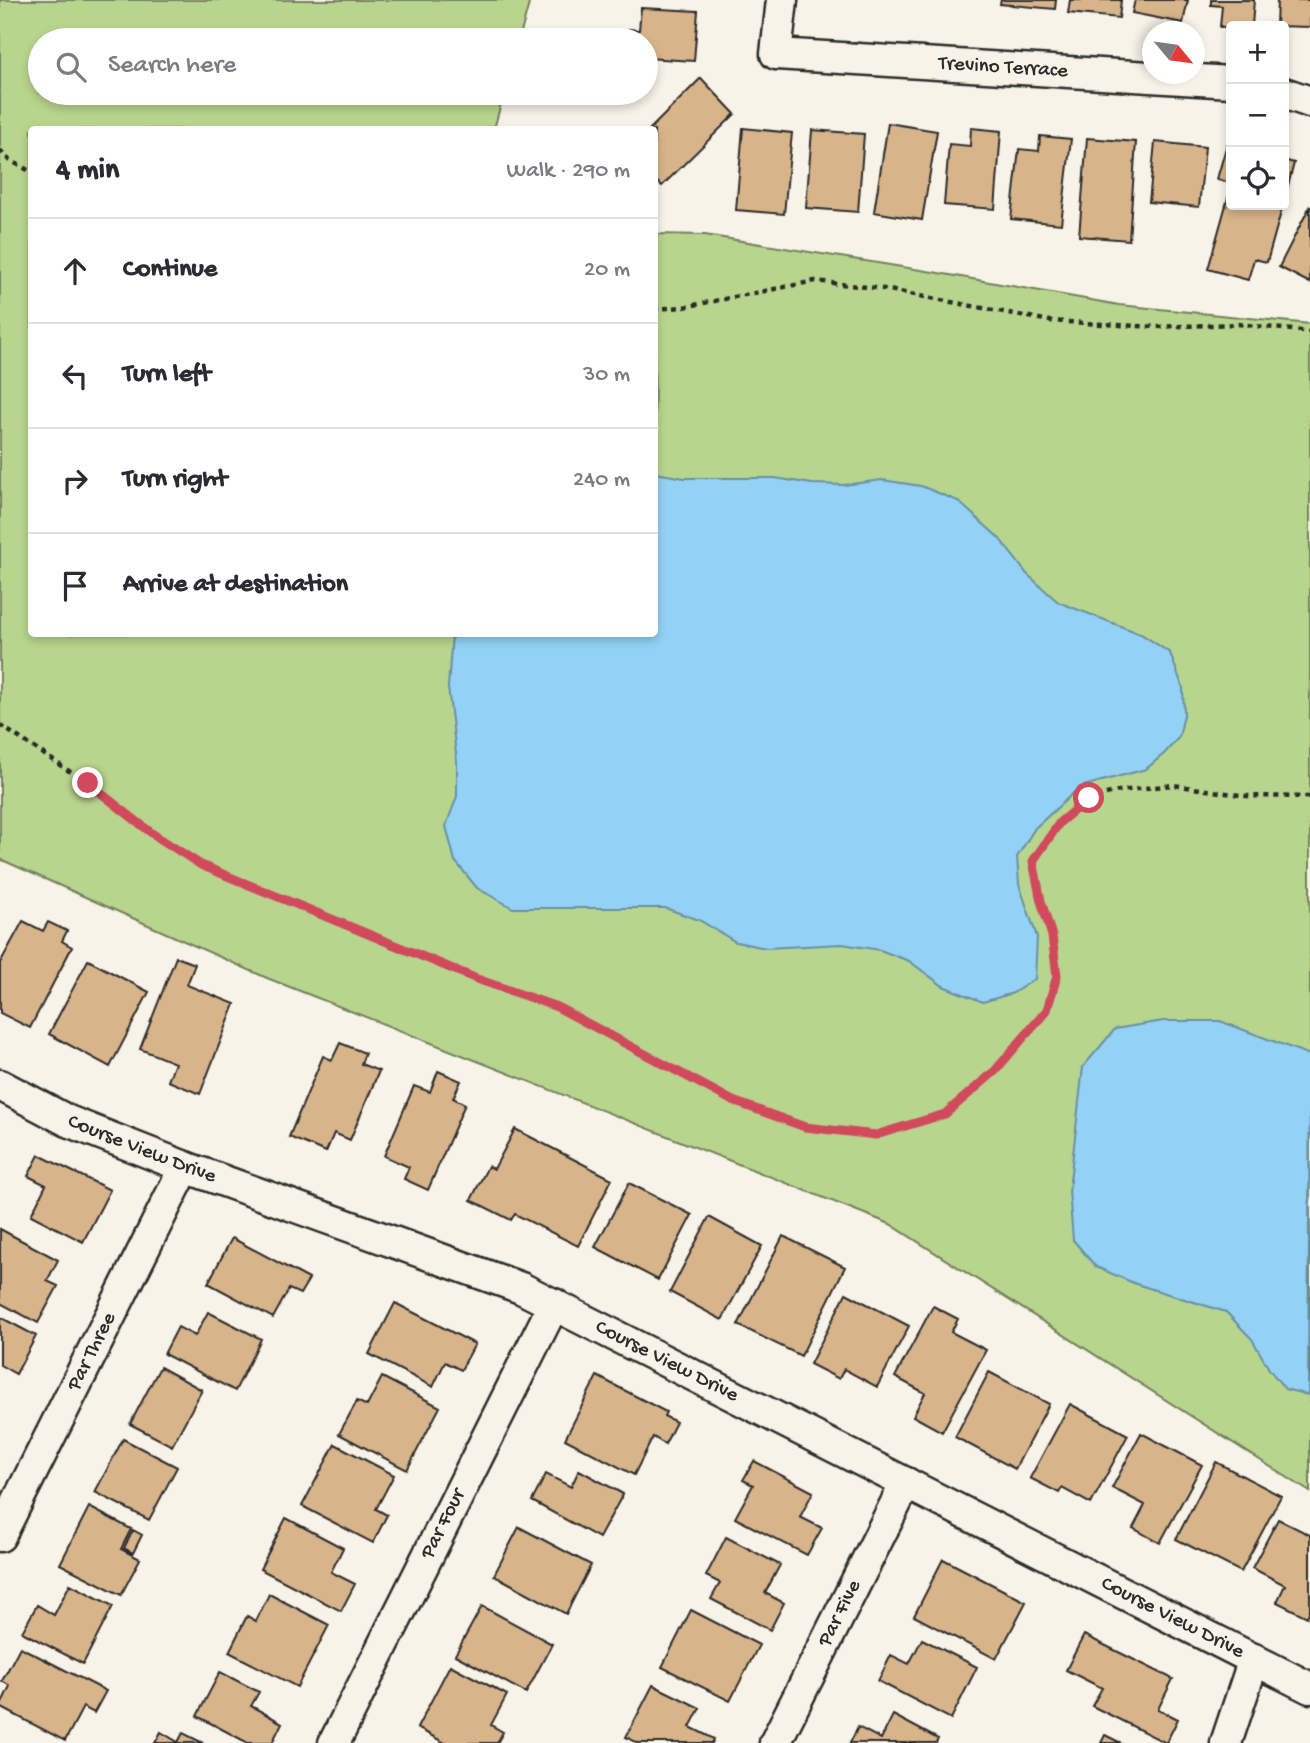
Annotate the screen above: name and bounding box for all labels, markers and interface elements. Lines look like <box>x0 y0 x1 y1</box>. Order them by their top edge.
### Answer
north arrow <box>1142 21 1205 84</box>
map controls <box>1226 21 1289 210</box>
button: + <box>1226 21 1289 84</box>
search box <box>28 28 658 105</box>
icon: search <box>52 48 90 86</box>
text: Search here <box>108 51 236 82</box>
street label: Trevino Terrace <box>937 51 1070 85</box>
button: − <box>1226 84 1289 147</box>
button: locate <box>1226 147 1289 210</box>
text: 4 min <box>56 154 119 189</box>
text: Walk · 290 m <box>507 158 630 185</box>
icon: ahead <box>56 252 94 290</box>
text: Continue <box>123 255 217 286</box>
text: 20 m <box>584 257 630 284</box>
icon: left <box>56 357 94 395</box>
text: Turn left <box>123 360 211 391</box>
text: 30 m <box>583 362 630 389</box>
icon: right <box>56 462 94 500</box>
text: Turn right <box>123 465 227 496</box>
text: 240 m <box>573 467 630 494</box>
icon: arrive <box>56 567 94 605</box>
text: Arrive at destination <box>123 570 348 601</box>
route end <box>72 767 103 798</box>
route start <box>1073 782 1104 813</box>
street label: Course View Drive <box>64 1110 220 1190</box>
street label: Par Three <box>62 1308 123 1396</box>
street label: Course View Drive <box>591 1315 743 1409</box>
street label: Par Four <box>415 1484 472 1564</box>
street label: Course View Drive <box>1096 1571 1249 1665</box>
street label: Par Five <box>813 1575 868 1652</box>

